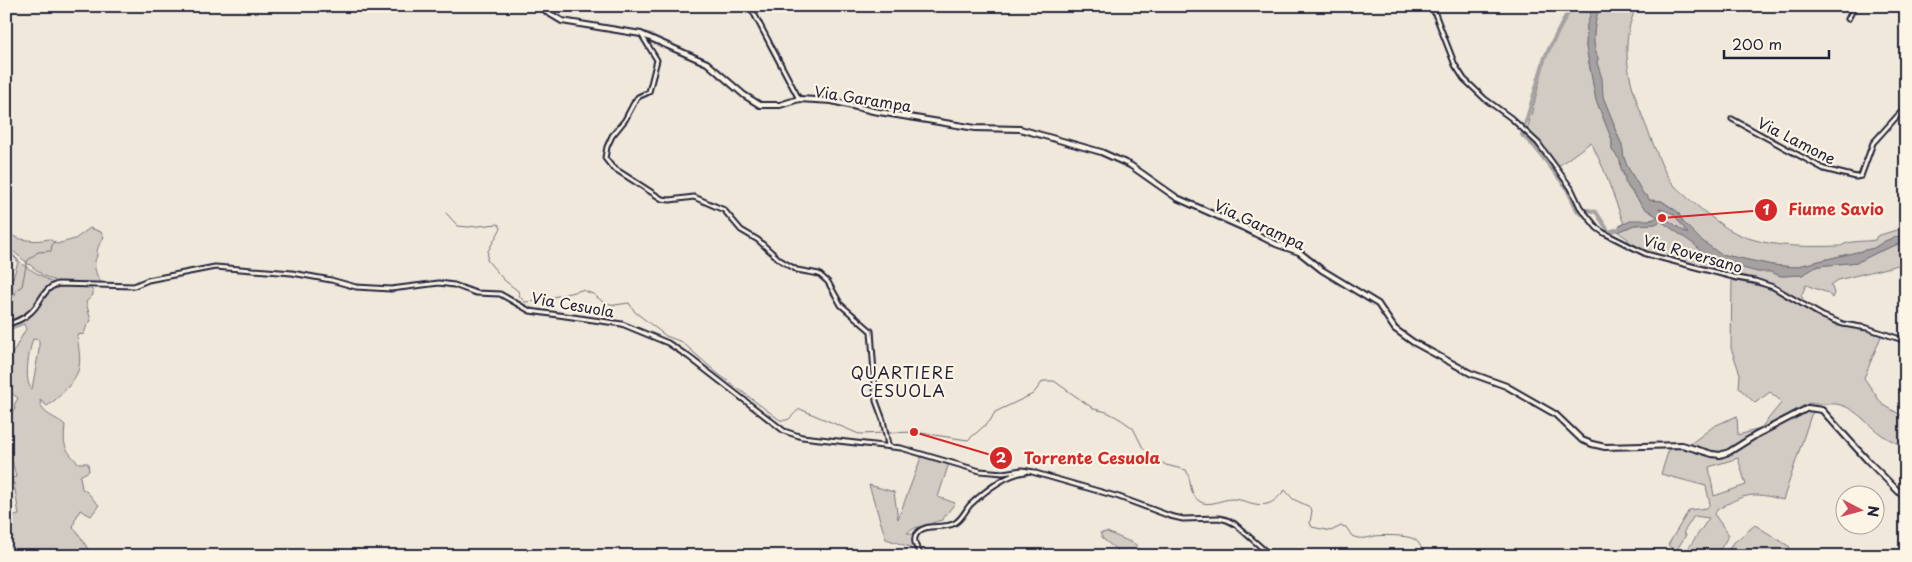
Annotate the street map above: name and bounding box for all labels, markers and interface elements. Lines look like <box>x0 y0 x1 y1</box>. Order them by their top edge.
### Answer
scale bar <box>1724 28 1830 60</box>
text: 200 m <box>1732 32 1782 55</box>
street label: Via Garampa <box>813 79 914 117</box>
street label: Via Lamone <box>1754 110 1840 170</box>
street label: Via Garampa <box>1211 193 1310 255</box>
callout: Fiume Savio <box>1754 194 1894 225</box>
text: Fiume Savio <box>1788 196 1884 220</box>
text: 1 <box>1762 197 1770 220</box>
street label: Via Roversano <box>1641 228 1745 278</box>
street label: Via Cesuola <box>530 285 617 323</box>
district label: QUARTIERE CESUOLA <box>851 360 955 402</box>
callout: Torrente Cesuola <box>988 443 1170 474</box>
text: 2 <box>996 445 1007 468</box>
text: Torrente Cesuola <box>1024 445 1160 469</box>
north arrow <box>1834 484 1884 534</box>
text: N <box>1862 505 1884 518</box>

